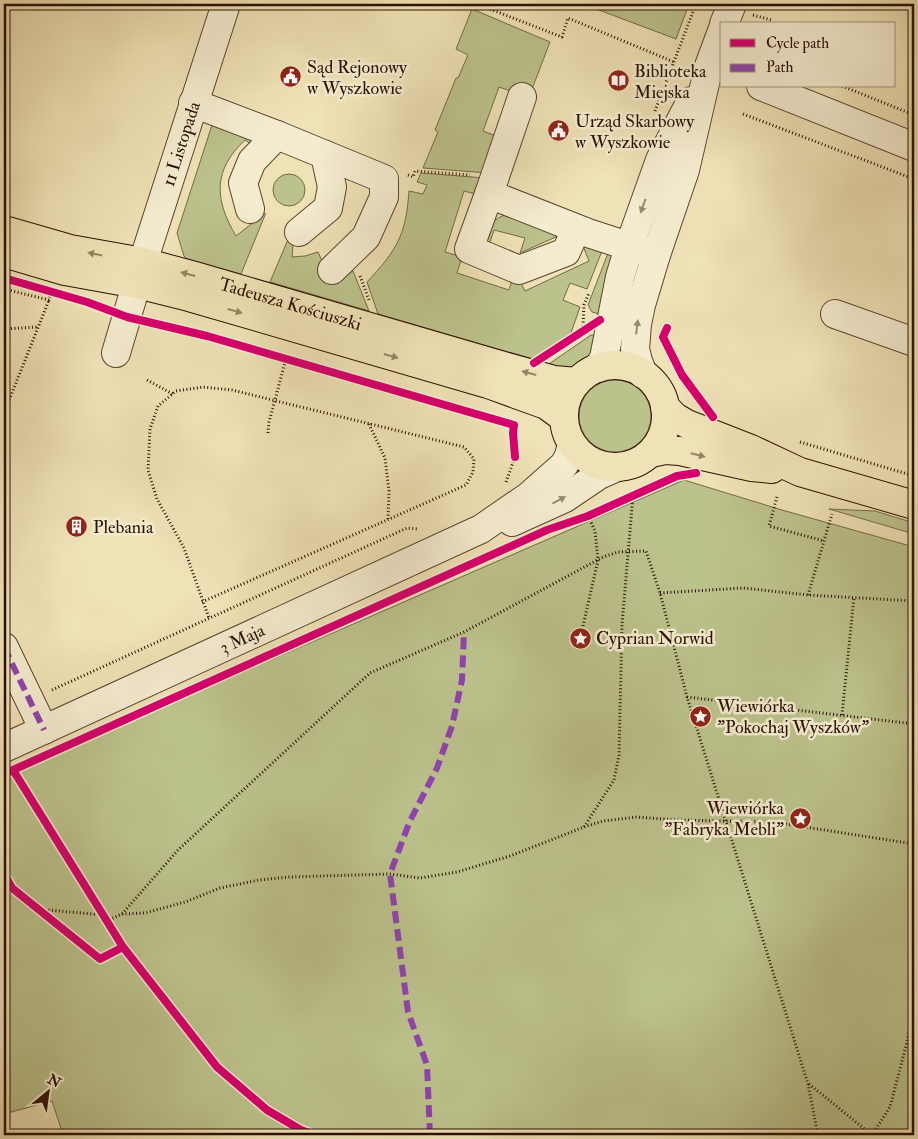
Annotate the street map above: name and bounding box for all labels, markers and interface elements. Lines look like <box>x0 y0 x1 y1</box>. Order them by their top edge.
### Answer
legend <box>720 22 896 88</box>
text: Cycle path <box>766 34 829 54</box>
place label: Sąd Rejonowy w Wyszkowie <box>307 56 408 100</box>
text: Path <box>766 58 793 77</box>
place label: Biblioteka Miejska <box>634 60 707 104</box>
public building icon: Sąd Rejonowy w Wyszkowie <box>279 65 303 89</box>
library icon: Biblioteka Miejska <box>606 69 630 93</box>
street label: 11 Listopada <box>157 98 206 189</box>
place label: Urząd Skarbowy w Wyszkowie <box>575 110 695 154</box>
public building icon: Urząd Skarbowy w Wyszkowie <box>547 119 571 143</box>
one-way arrow <box>639 199 647 214</box>
one-way arrow <box>88 250 103 258</box>
one-way arrow <box>180 270 196 278</box>
street label: Tadeusza Kościuszki <box>216 273 364 336</box>
one-way arrow <box>227 307 242 315</box>
one-way arrow <box>633 319 641 335</box>
one-way arrow <box>383 353 398 361</box>
one-way arrow <box>521 368 536 376</box>
one-way arrow <box>691 451 706 459</box>
one-way arrow <box>552 496 567 504</box>
building icon: Plebania <box>65 515 89 539</box>
place label: Plebania <box>93 516 154 539</box>
street label: 3 Maja <box>216 619 269 659</box>
place icon: Cyprian Norwid <box>568 626 592 650</box>
place label: Cyprian Norwid <box>596 627 714 650</box>
place label: Wiewiórka "Pokochaj Wyszków" <box>716 695 869 739</box>
place icon: Wiewiórka "Pokochaj Wyszków" <box>689 704 713 728</box>
place label: Wiewiórka "Fabryka Mebli" <box>664 797 785 841</box>
place icon: Wiewiórka "Fabryka Mebli" <box>788 806 812 830</box>
north arrow <box>22 1066 72 1116</box>
text: N <box>44 1070 64 1092</box>

